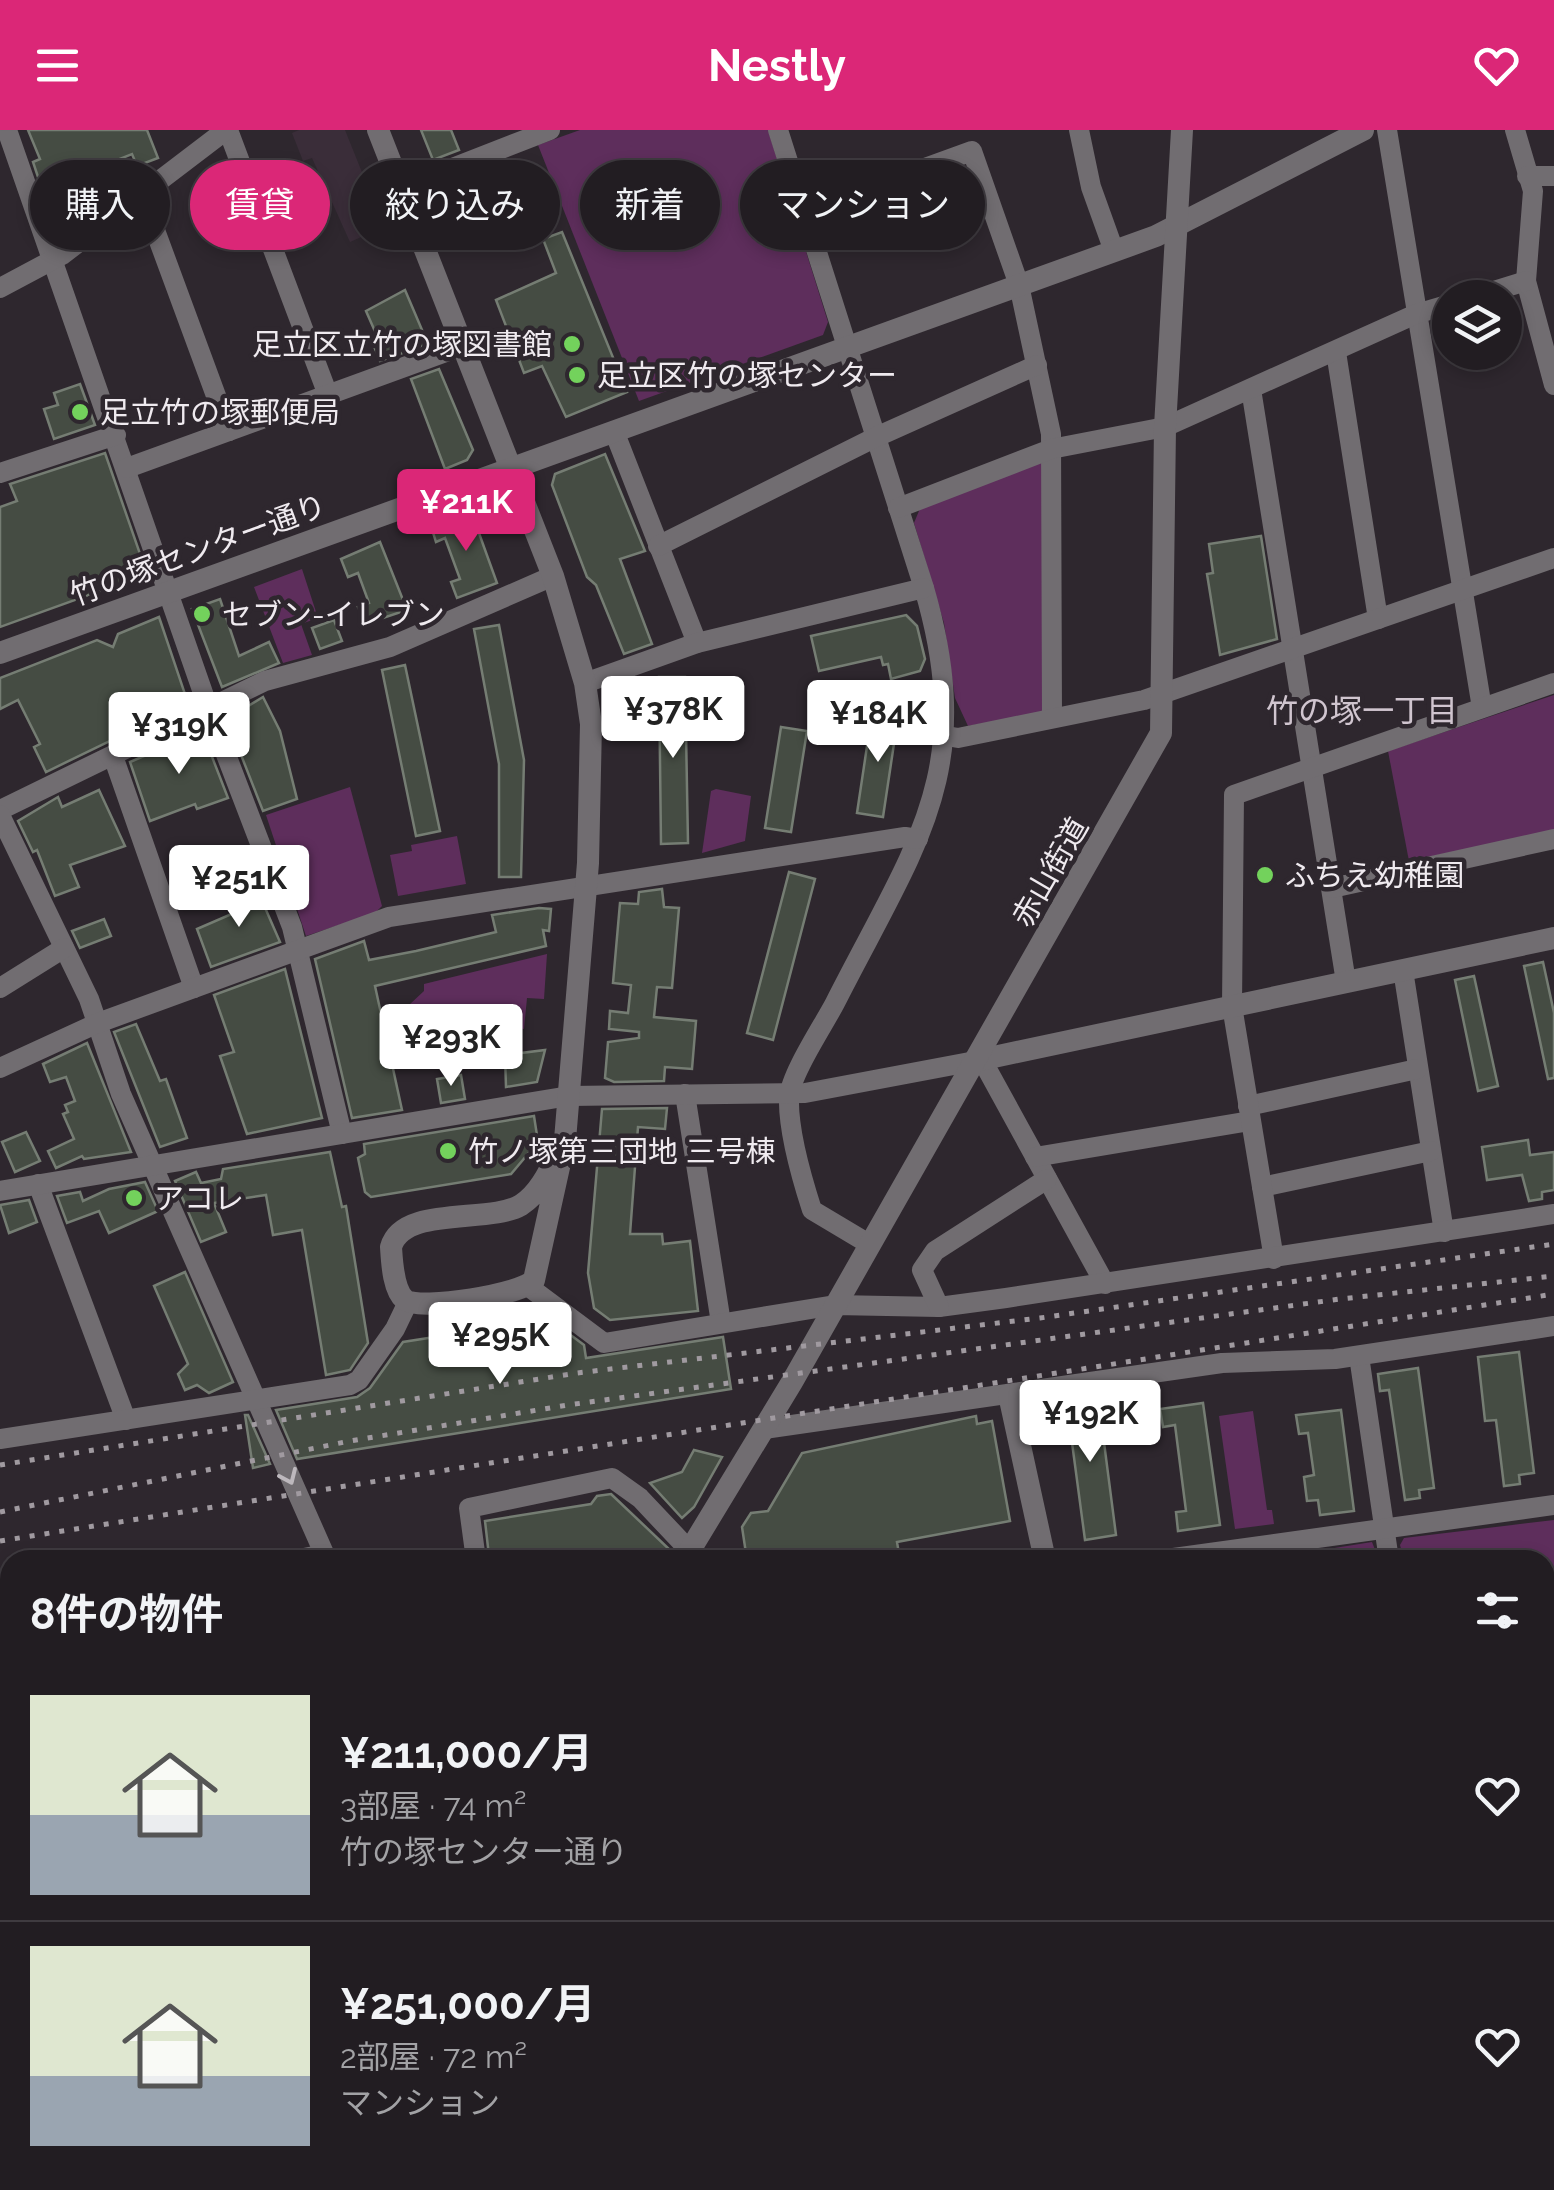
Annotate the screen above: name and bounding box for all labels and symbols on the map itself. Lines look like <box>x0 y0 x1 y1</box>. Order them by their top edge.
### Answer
place label: 足立区立竹の塚図書館 <box>252 327 552 362</box>
marker: 足立区立竹の塚図書館 <box>561 333 583 355</box>
place label: 足立区竹の塚センター <box>597 358 897 393</box>
marker: 足立区竹の塚センター <box>566 364 588 386</box>
place label: 足立竹の塚郵便局 <box>100 395 340 430</box>
marker: 足立竹の塚郵便局 <box>69 401 91 423</box>
pin: ¥211K <box>396 469 536 554</box>
street label: 竹の塚センター通り <box>65 487 331 613</box>
place label: セブン-イレブン <box>222 597 445 632</box>
marker: セブン-イレブン <box>191 603 213 625</box>
pin: ¥378K <box>603 676 743 761</box>
pin: ¥184K <box>808 680 948 765</box>
pin: ¥319K <box>109 692 249 777</box>
district label: 竹の塚一丁目 <box>1266 692 1458 729</box>
street label: 赤山街道 <box>1005 811 1095 933</box>
pin: ¥251K <box>169 845 309 930</box>
place label: ふちえ幼稚園 <box>1285 858 1464 893</box>
marker: ふちえ幼稚園 <box>1254 864 1276 886</box>
pin: ¥293K <box>381 1004 521 1089</box>
place label: 竹ノ塚第三団地 三号棟 <box>468 1134 776 1169</box>
marker: 竹ノ塚第三団地 三号棟 <box>437 1140 459 1162</box>
place label: アコレ <box>154 1181 244 1216</box>
marker: アコレ <box>123 1187 145 1209</box>
pin: ¥295K <box>430 1302 570 1387</box>
pin: ¥192K <box>1020 1380 1160 1465</box>
one-way arrow <box>277 1467 297 1485</box>

